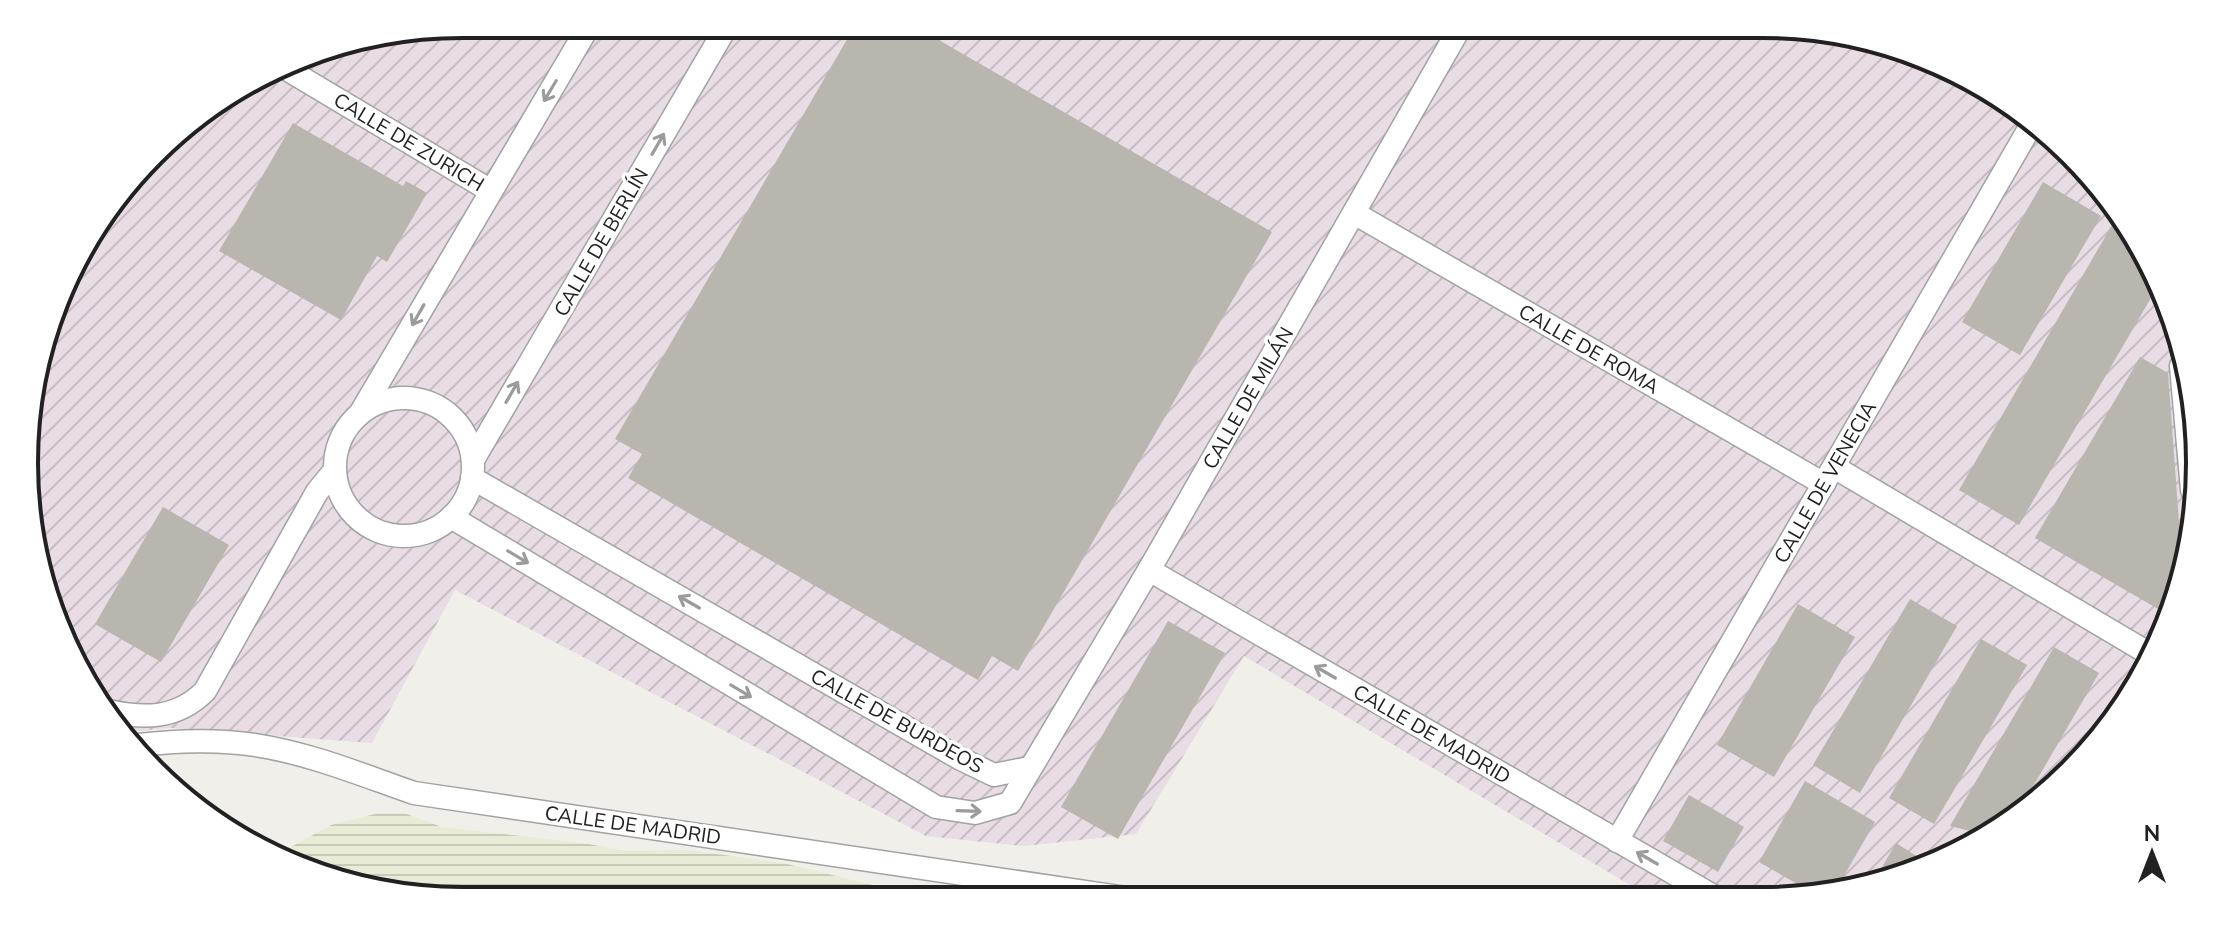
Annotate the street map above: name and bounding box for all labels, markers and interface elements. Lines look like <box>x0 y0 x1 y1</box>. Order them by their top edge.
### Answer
one-way arrow <box>542 79 558 102</box>
street label: CALLE DE ZURICH <box>328 87 489 198</box>
one-way arrow <box>650 133 666 156</box>
street label: CALLE DE BERLÍN <box>548 163 655 321</box>
street label: CALLE DE ROMA <box>1514 298 1664 401</box>
one-way arrow <box>410 303 426 326</box>
street label: CALLE DE MILÁN <box>1197 322 1300 474</box>
one-way arrow <box>505 381 520 405</box>
street label: CALLE DE VENECIA <box>1768 396 1883 568</box>
one-way arrow <box>506 549 529 565</box>
one-way arrow <box>677 594 701 609</box>
street label: CALLE DE BURDEOS <box>806 663 988 780</box>
one-way arrow <box>1314 664 1337 680</box>
street label: CALLE DE MADRID <box>1348 678 1515 791</box>
one-way arrow <box>729 683 752 699</box>
street label: CALLE DE MADRID <box>543 800 723 851</box>
one-way arrow <box>955 803 981 818</box>
north arrow <box>2112 813 2192 893</box>
text: N <box>2144 819 2160 849</box>
one-way arrow <box>1636 850 1659 866</box>

